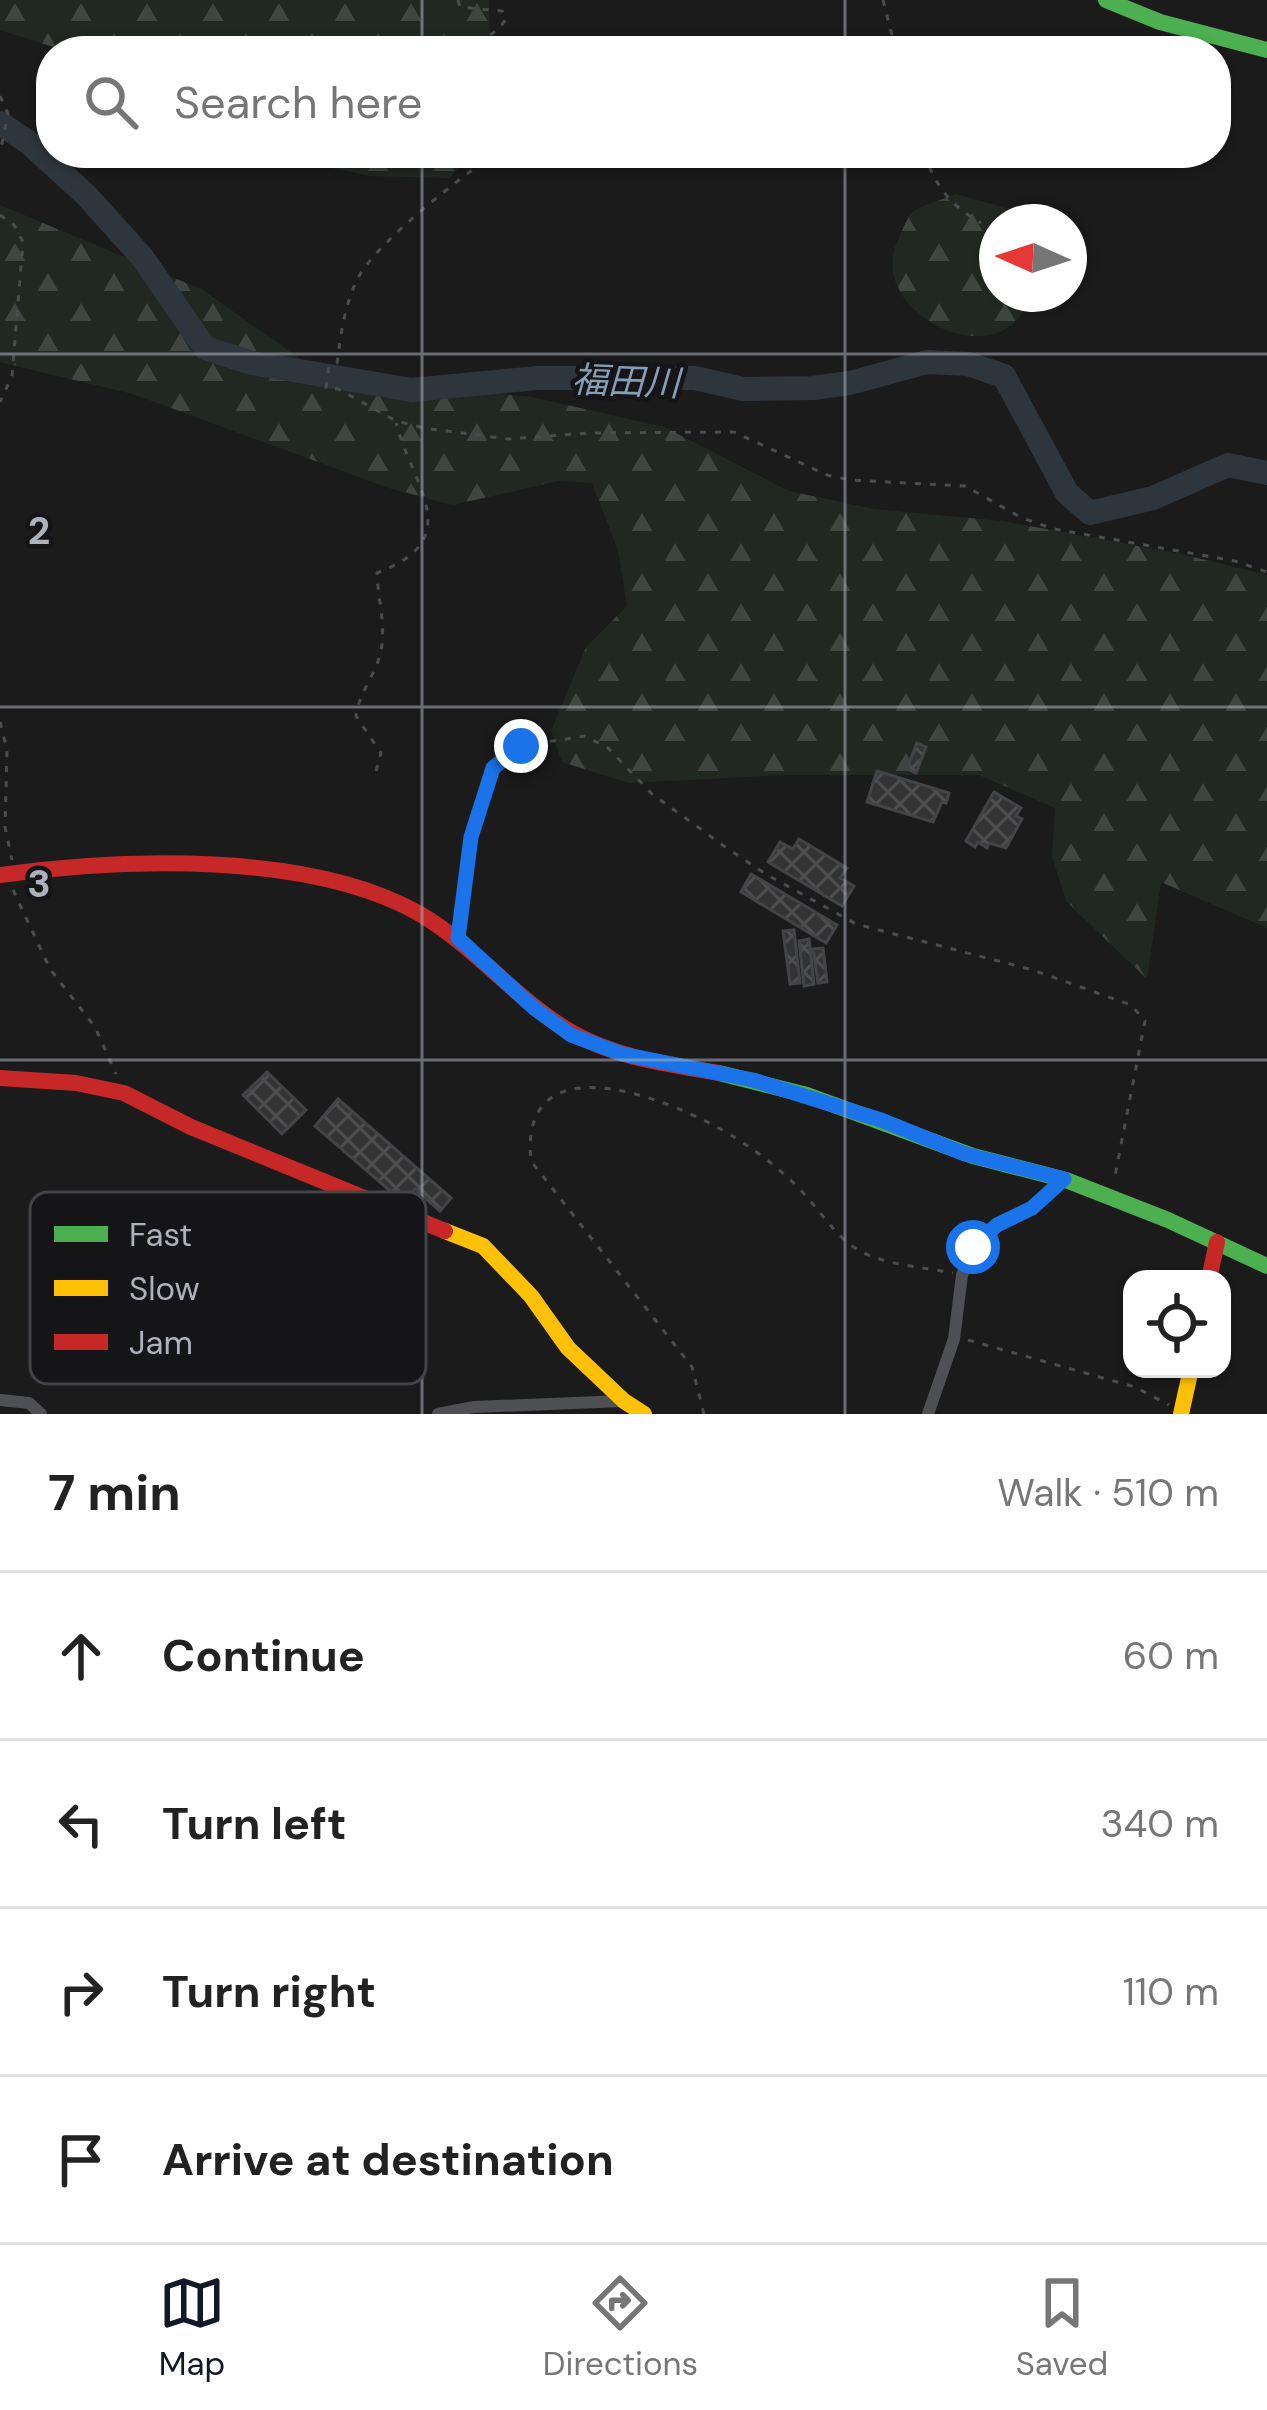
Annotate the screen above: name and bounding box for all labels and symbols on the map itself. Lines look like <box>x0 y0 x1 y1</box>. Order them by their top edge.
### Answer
north arrow <box>979 204 1087 312</box>
water label: 福田川 <box>571 356 685 407</box>
text: 2 <box>28 505 50 556</box>
route end <box>494 719 548 773</box>
text: 3 <box>27 858 51 909</box>
legend <box>30 1192 426 1384</box>
text: Fast <box>129 1213 192 1256</box>
route start <box>946 1220 1000 1274</box>
text: Slow <box>129 1267 200 1310</box>
text: Jam <box>129 1321 193 1364</box>

